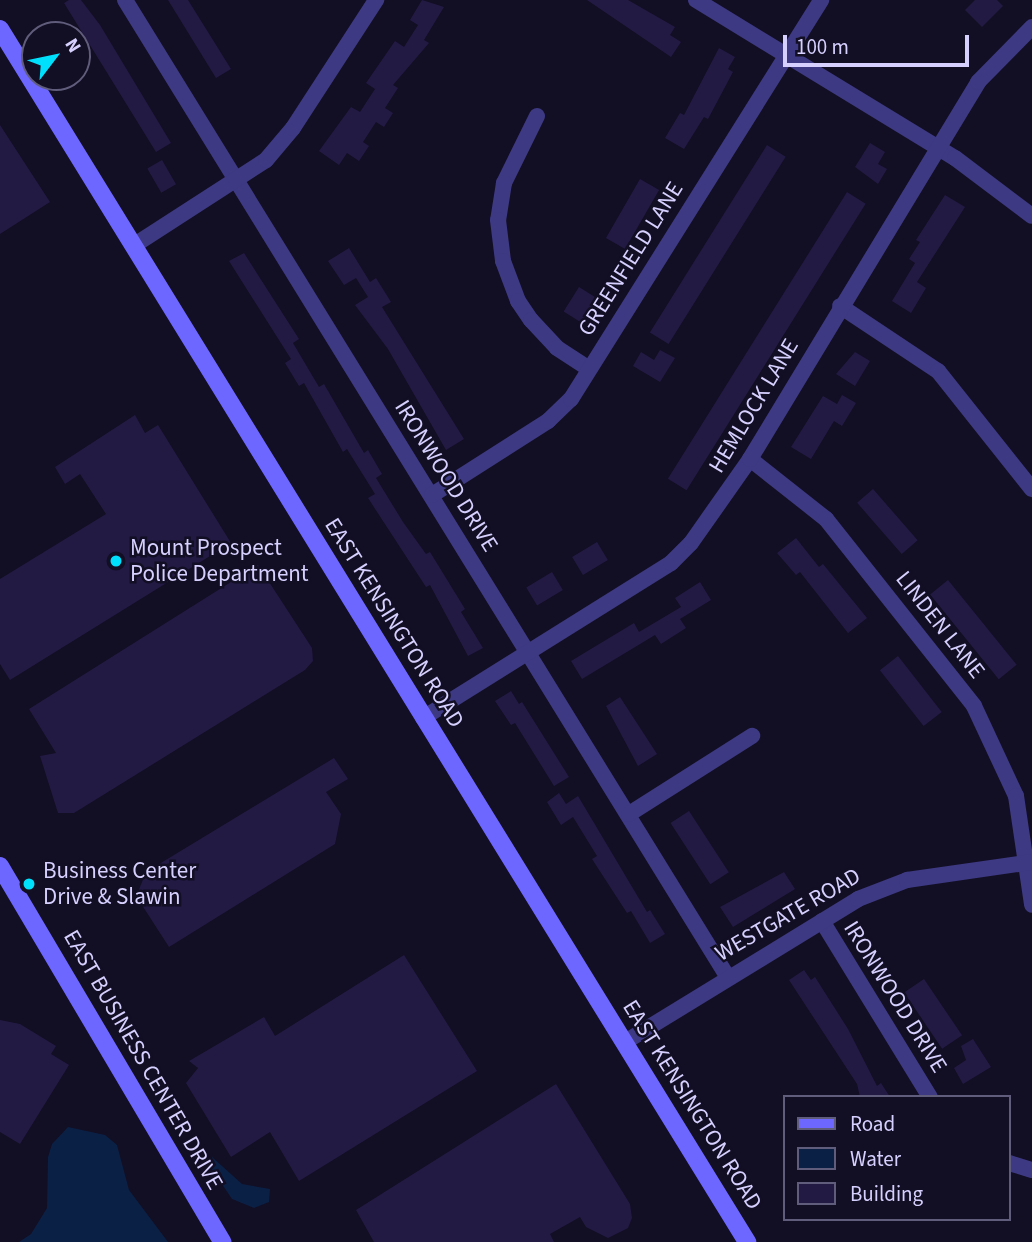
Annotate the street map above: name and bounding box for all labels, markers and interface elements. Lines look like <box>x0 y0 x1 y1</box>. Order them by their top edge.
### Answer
north arrow <box>21 21 91 91</box>
scale bar <box>787 21 972 65</box>
text: 100 m <box>796 32 849 62</box>
text: N <box>58 33 87 58</box>
street label: GREENFIELD LANE <box>573 177 689 341</box>
street label: HEMLOCK LANE <box>703 334 805 478</box>
street label: IRONWOOD DRIVE <box>388 395 504 557</box>
street label: EAST KENSINGTON ROAD <box>318 513 470 733</box>
place label: Mount Prospect Police Department <box>130 534 309 588</box>
marker: Mount Prospect Police Department <box>108 553 124 569</box>
street label: LINDEN LANE <box>890 566 990 684</box>
place label: Business Center Drive & Slawin <box>43 857 196 911</box>
street label: WESTGATE ROAD <box>711 862 865 968</box>
marker: Business Center Drive & Slawin <box>21 876 37 892</box>
street label: IRONWOOD DRIVE <box>837 916 953 1078</box>
street label: EAST BUSINESS CENTER DRIVE <box>57 925 229 1195</box>
street label: EAST KENSINGTON ROAD <box>616 995 768 1215</box>
legend <box>783 1095 1011 1221</box>
text: Road <box>850 1109 895 1139</box>
text: Water <box>850 1144 901 1174</box>
text: Building <box>850 1179 923 1209</box>

